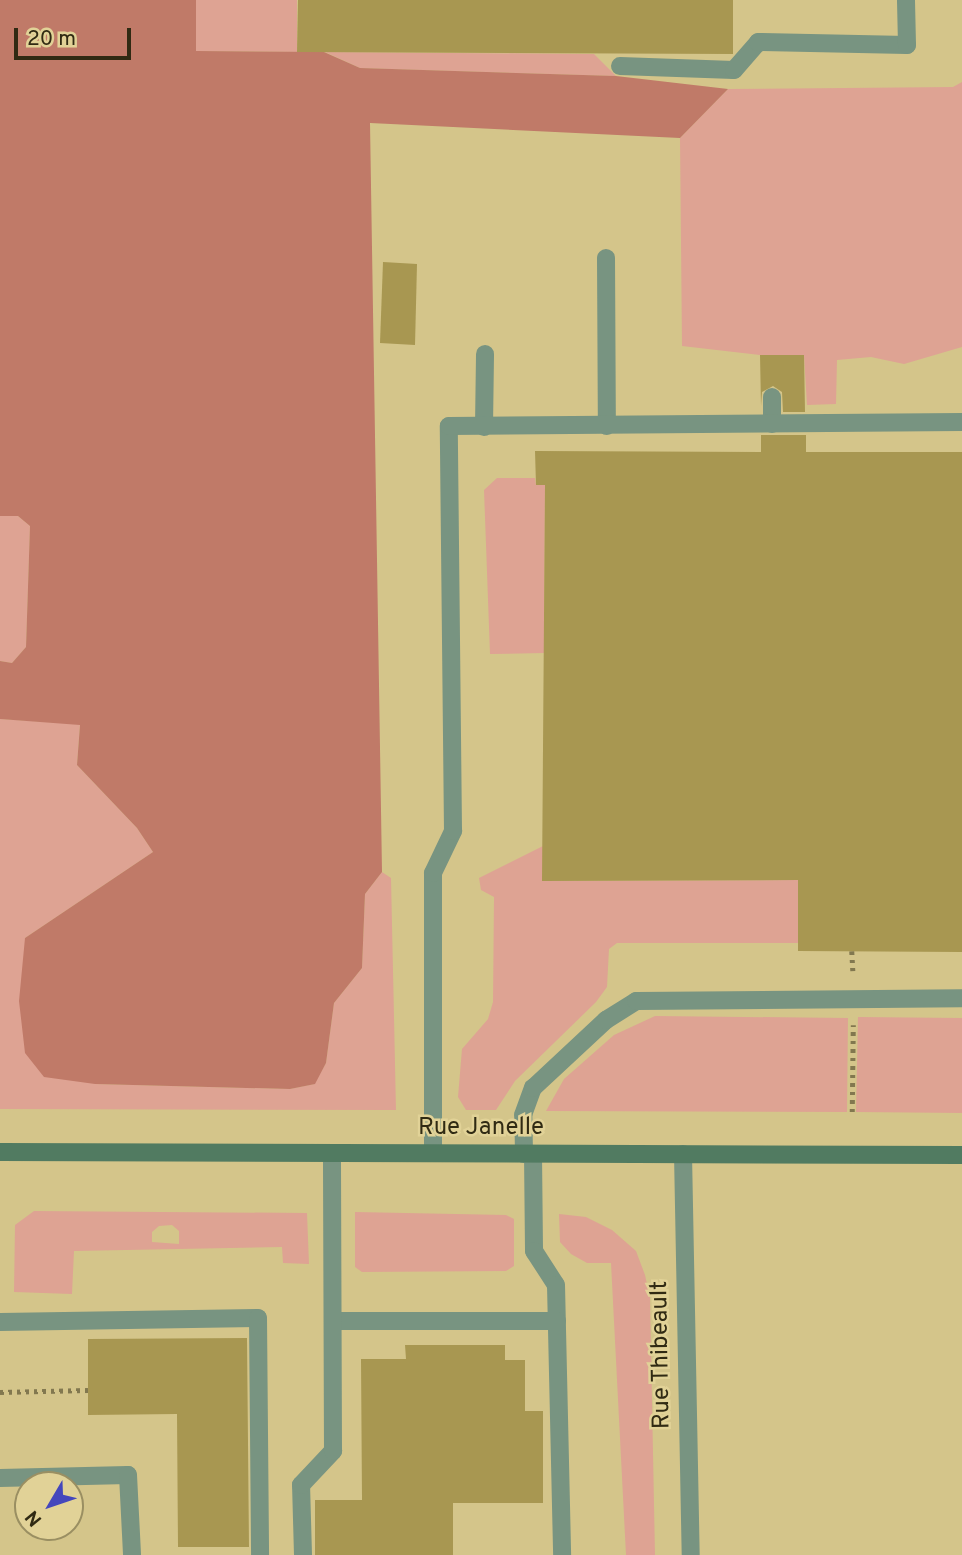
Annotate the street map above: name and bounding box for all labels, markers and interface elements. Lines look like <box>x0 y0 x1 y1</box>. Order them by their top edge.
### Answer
scale bar <box>18 14 135 58</box>
text: 20 m <box>27 26 76 53</box>
street label: Rue Janelle <box>418 1115 544 1143</box>
street label: Rue Thibeault <box>646 1280 678 1430</box>
north arrow <box>14 1471 84 1541</box>
text: N <box>21 1505 48 1531</box>

